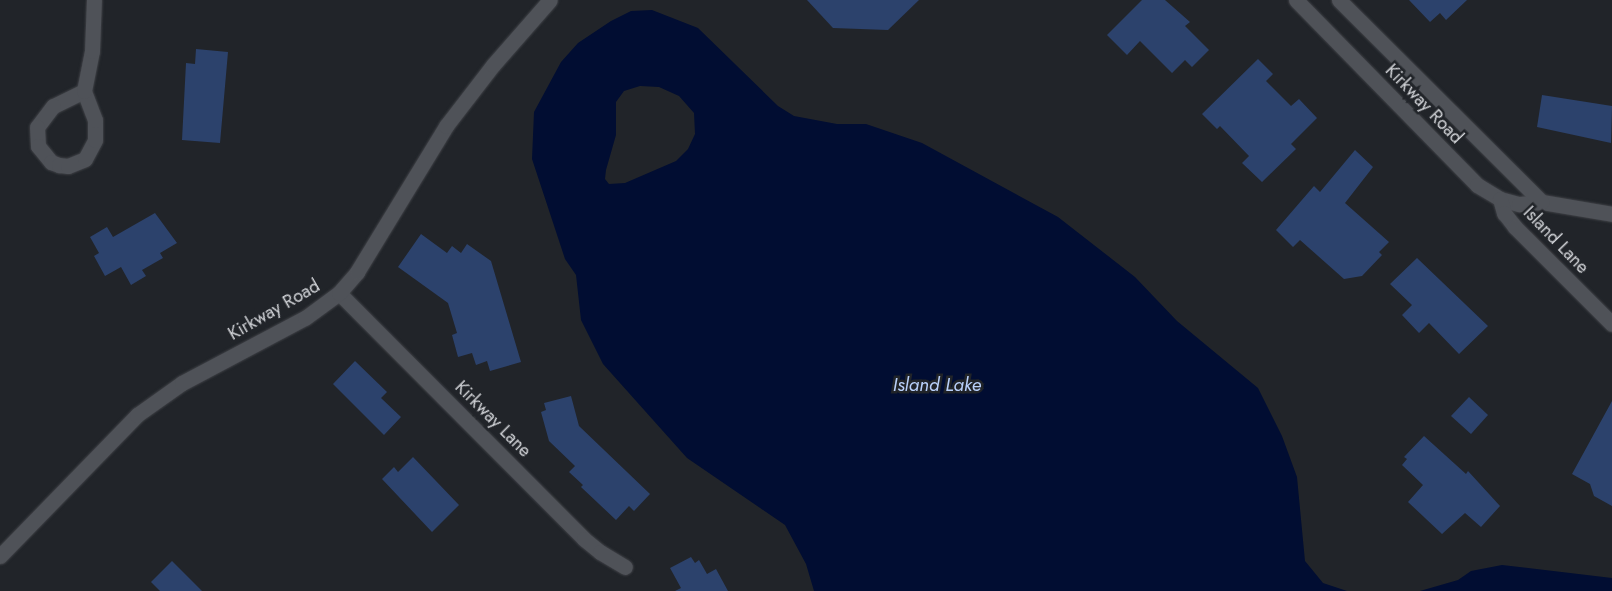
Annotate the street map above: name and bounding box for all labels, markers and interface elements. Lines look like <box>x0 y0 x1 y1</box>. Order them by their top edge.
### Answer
street label: Kirkway Road <box>1381 60 1467 148</box>
street label: Island Lane <box>1519 202 1593 278</box>
street label: Kirkway Road <box>224 275 324 345</box>
water label: Island Lake <box>893 374 981 396</box>
street label: Kirkway Lane <box>450 376 536 462</box>

